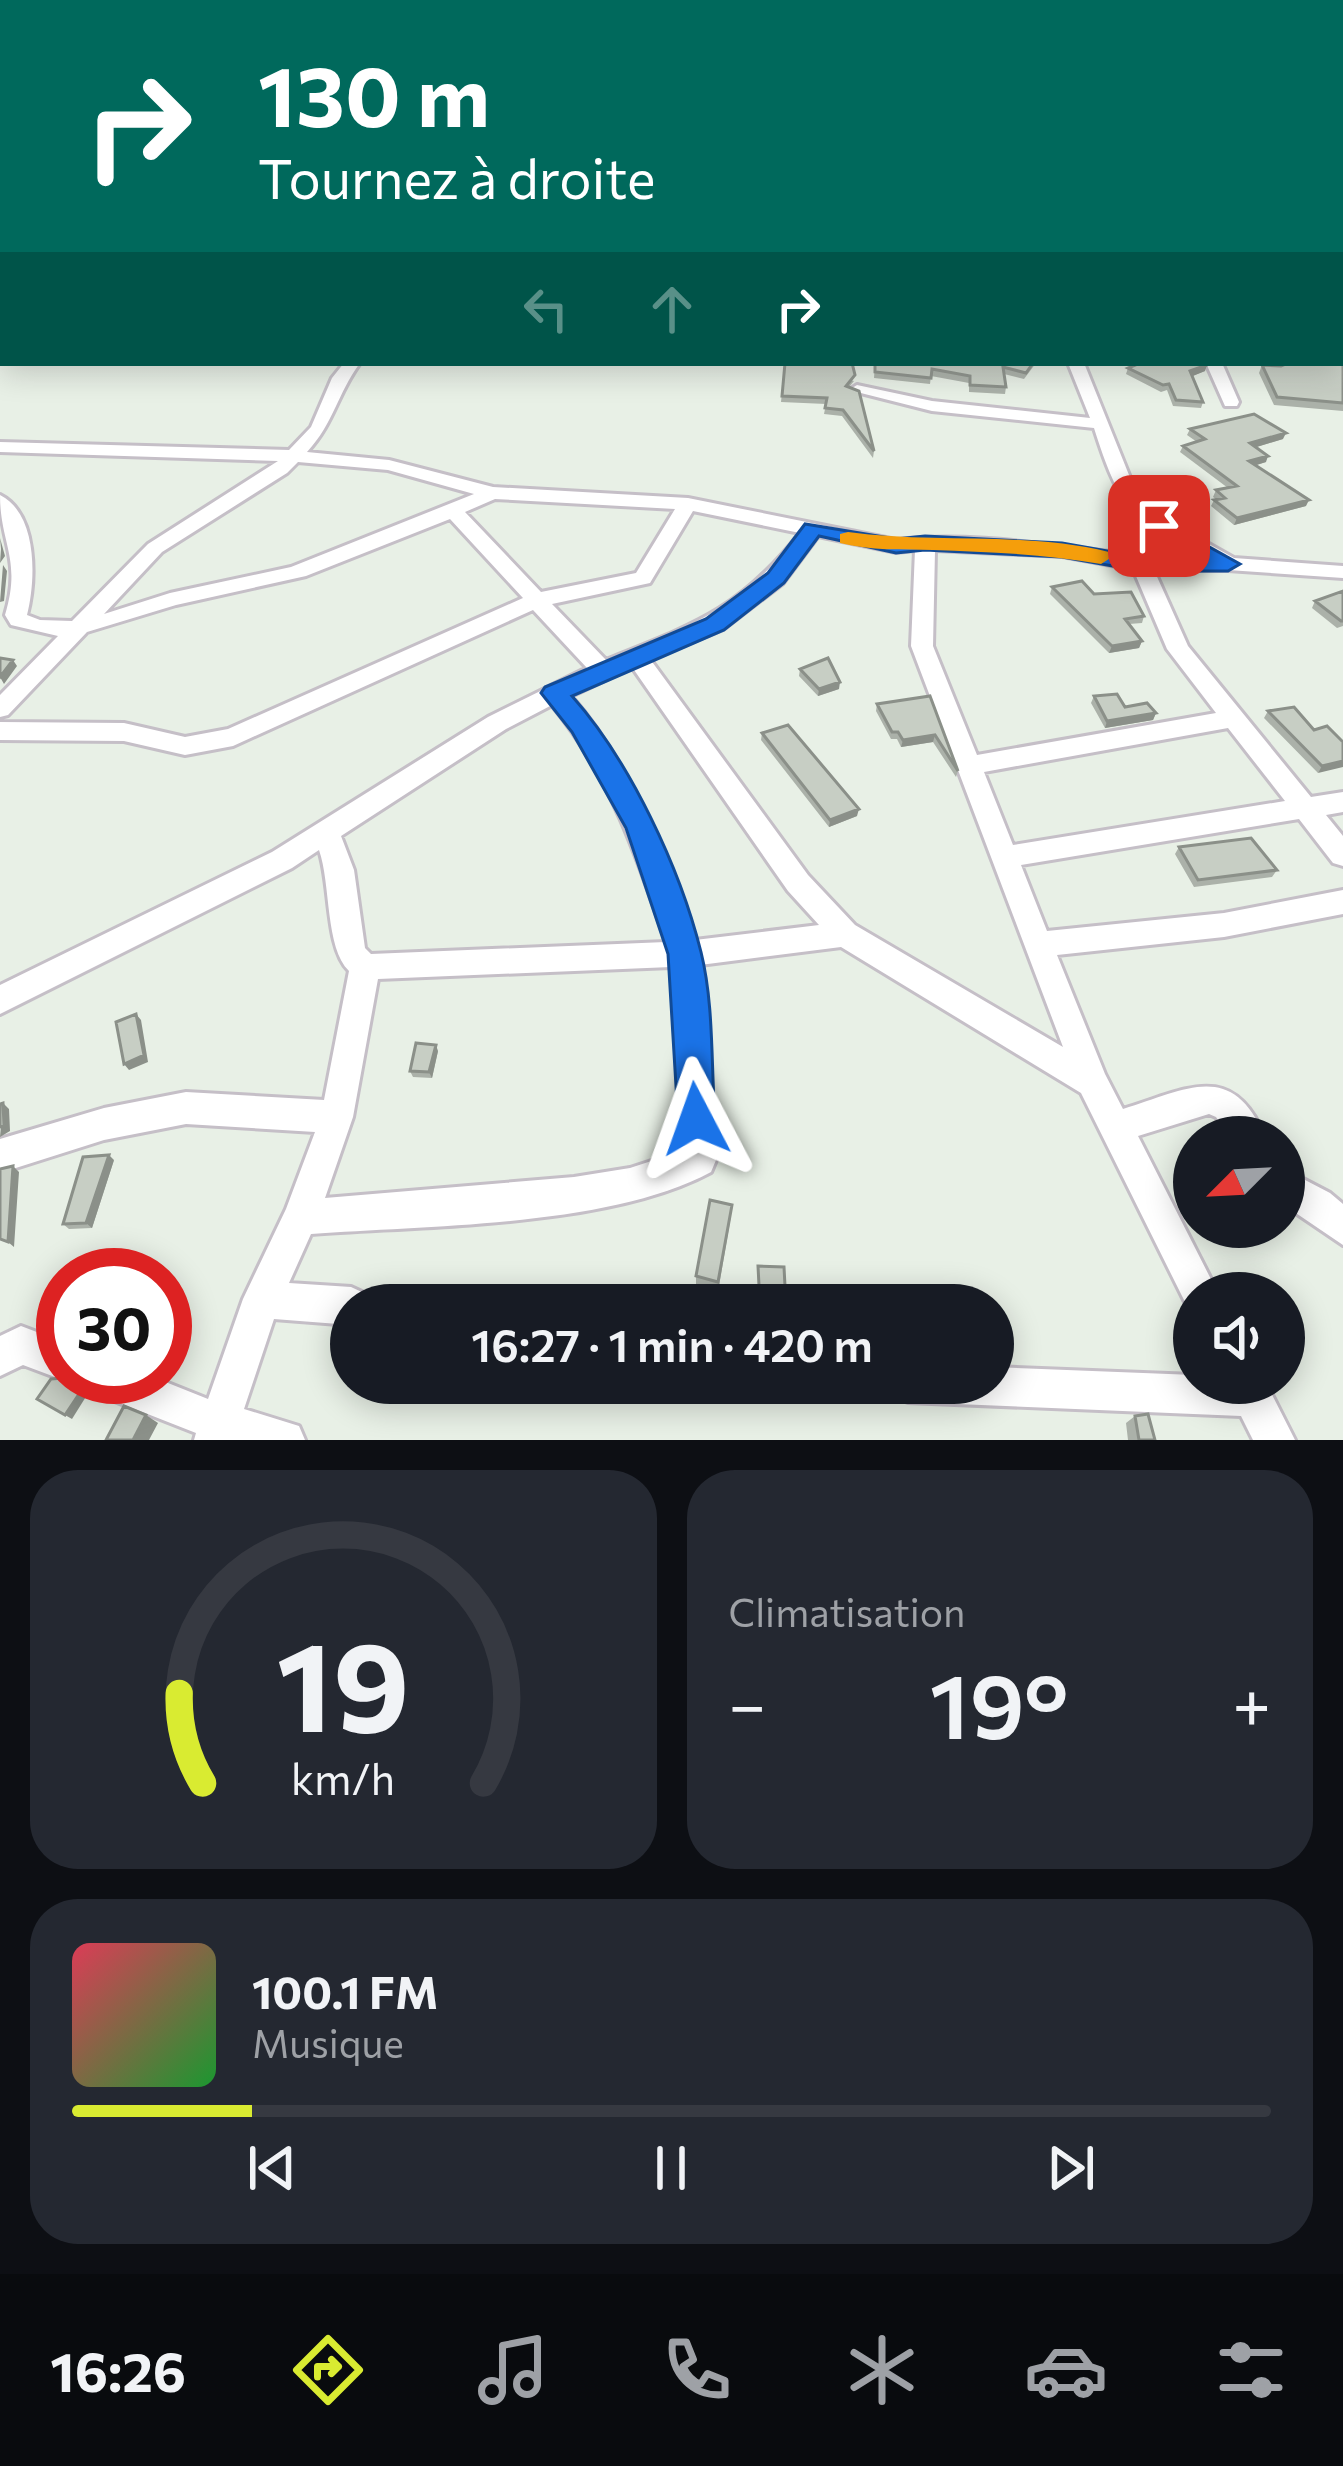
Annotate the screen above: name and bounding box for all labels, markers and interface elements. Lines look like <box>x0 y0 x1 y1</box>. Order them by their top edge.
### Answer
text: 130 m <box>258 42 490 144</box>
icon: right <box>60 48 216 204</box>
text: Tournez à droite <box>258 144 656 210</box>
icon: left <box>513 276 579 342</box>
icon: ahead <box>639 276 705 342</box>
icon: right <box>765 276 831 342</box>
pin <box>1108 475 1210 577</box>
icon: arrive <box>1126 493 1192 559</box>
position arrow <box>633 1056 759 1182</box>
north arrow <box>1173 1116 1305 1248</box>
map controls <box>1173 1116 1305 1404</box>
speed limit sign: 30 <box>36 1248 192 1404</box>
button: sound <box>1173 1272 1305 1404</box>
text: 16:27 · 1 min · 420 m <box>471 1316 873 1371</box>
text: Climatisation <box>729 1587 965 1635</box>
text: 19 <box>277 1605 410 1758</box>
text: 19° <box>929 1647 1069 1758</box>
text: − <box>729 1662 766 1743</box>
text: + <box>1232 1662 1271 1743</box>
text: km/h <box>291 1750 395 1803</box>
text: 100.1 FM <box>252 1963 438 2018</box>
text: Musique <box>252 2018 404 2066</box>
icon: previous <box>239 2135 305 2201</box>
icon: pause <box>638 2135 704 2201</box>
icon: next <box>1038 2135 1104 2201</box>
icon: directions <box>286 2328 370 2412</box>
icon: music <box>471 2328 555 2412</box>
icon: phone <box>655 2328 739 2412</box>
icon: climate <box>840 2328 924 2412</box>
icon: car <box>1024 2328 1108 2412</box>
icon: filters <box>1209 2328 1293 2412</box>
text: 16:26 <box>50 2337 186 2403</box>

